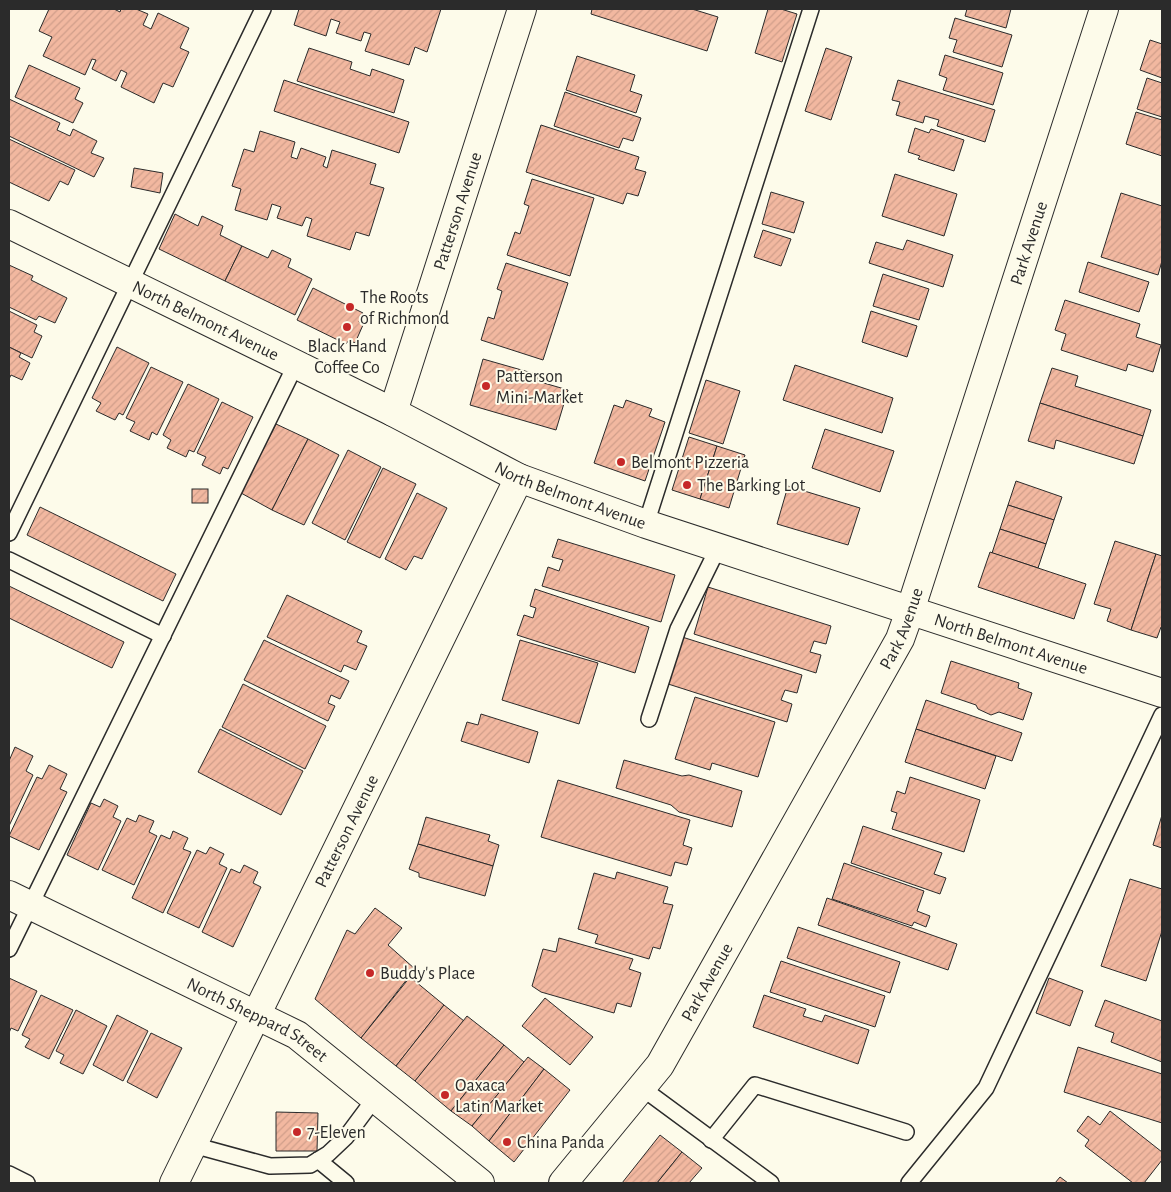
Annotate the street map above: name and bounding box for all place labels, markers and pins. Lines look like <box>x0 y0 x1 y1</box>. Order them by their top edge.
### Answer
place label: The Roots of Richmond <box>360 289 449 328</box>
marker: The Roots of Richmond <box>344 301 356 313</box>
marker: Black Hand Coffee Co <box>341 321 353 333</box>
place label: Black Hand Coffee Co <box>307 338 387 377</box>
place label: Patterson Mini-Market <box>496 368 583 407</box>
marker: Patterson Mini-Market <box>480 380 492 392</box>
place label: Belmont Pizzeria <box>631 454 749 472</box>
marker: Belmont Pizzeria <box>615 456 627 468</box>
place label: The Barking Lot <box>697 477 806 495</box>
marker: The Barking Lot <box>681 479 693 491</box>
place label: Buddy's Place <box>380 965 475 983</box>
marker: Buddy's Place <box>364 967 376 979</box>
place label: Oaxaca Latin Market <box>455 1077 543 1116</box>
marker: Oaxaca Latin Market <box>439 1089 451 1101</box>
place label: 7-Eleven <box>307 1124 366 1142</box>
marker: 7-Eleven <box>291 1126 303 1138</box>
place label: China Panda <box>517 1134 605 1152</box>
marker: China Panda <box>501 1136 513 1148</box>

